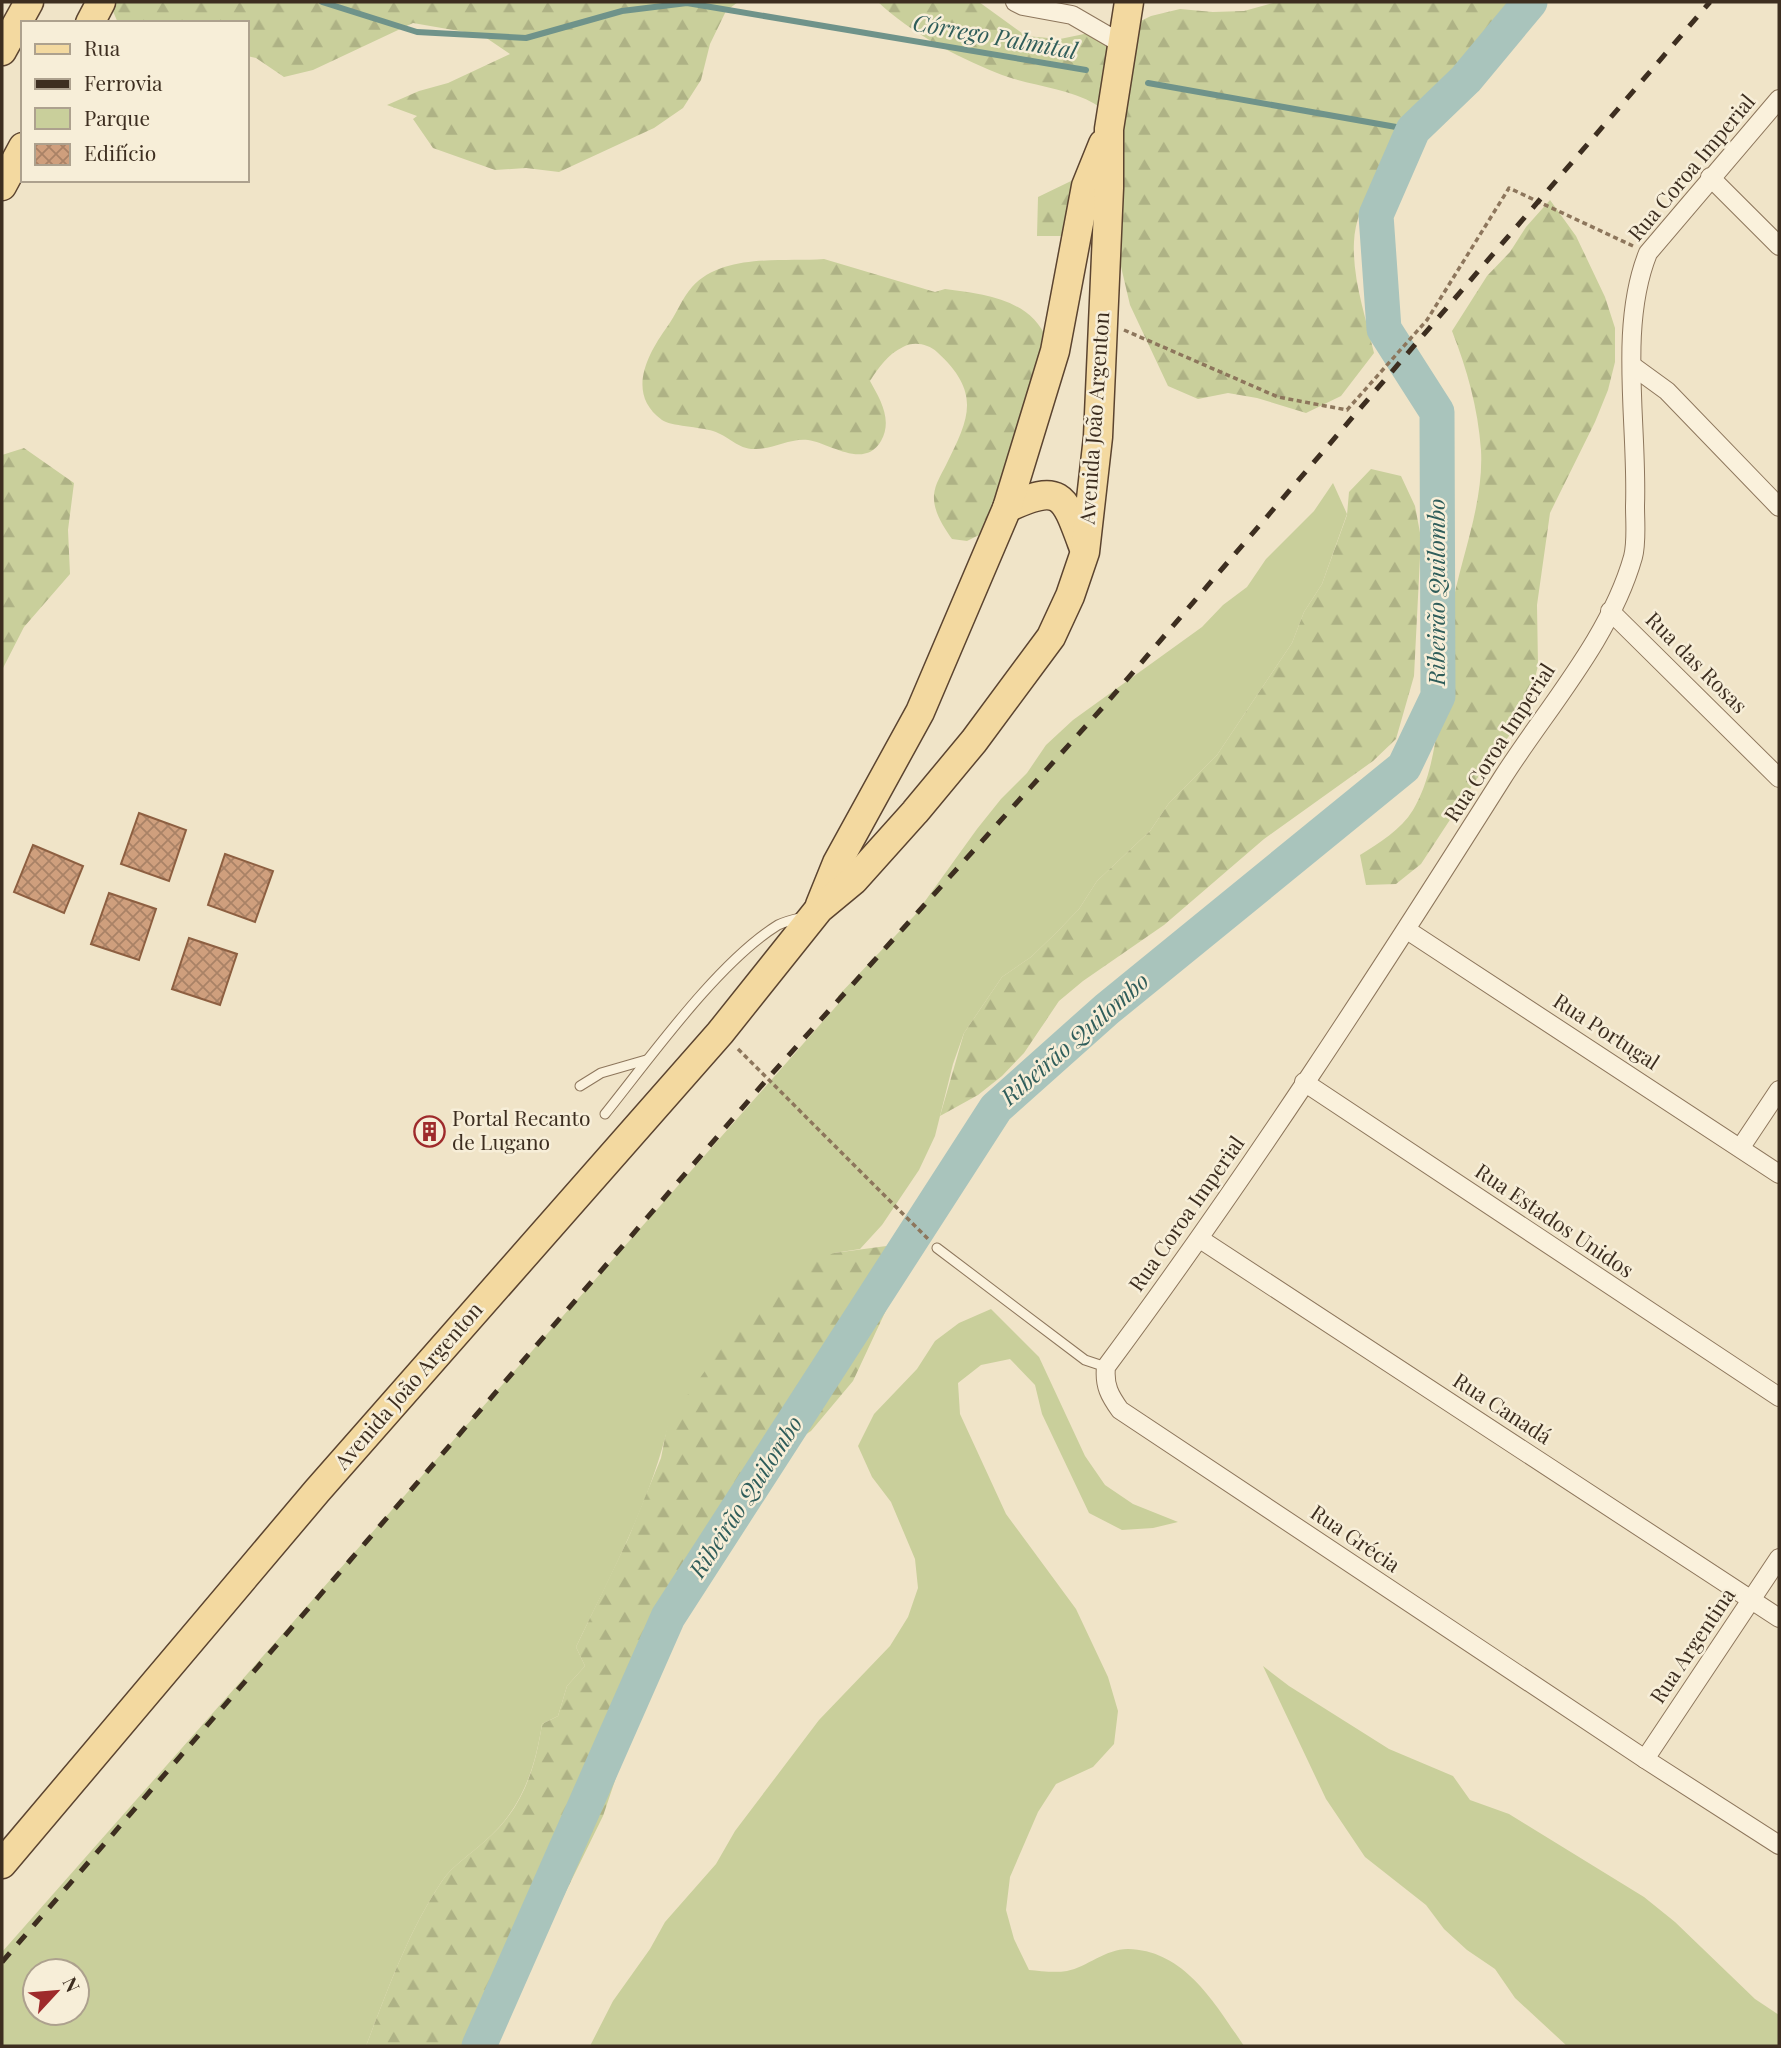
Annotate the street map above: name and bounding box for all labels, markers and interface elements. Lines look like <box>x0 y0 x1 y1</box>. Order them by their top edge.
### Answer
water label: Córrego Palmital <box>911 6 1081 66</box>
legend <box>21 21 248 182</box>
text: Rua <box>84 33 121 61</box>
text: Ferrovia <box>84 68 163 96</box>
street label: Rua Coroa Imperial <box>1621 87 1760 246</box>
text: Parque <box>84 103 150 131</box>
text: Edifício <box>84 138 156 166</box>
street label: Avenida João Argenton <box>1072 310 1114 526</box>
water label: Ribeirão Quilombo <box>1420 498 1451 687</box>
street label: Rua das Rosas <box>1641 605 1754 718</box>
street label: Rua Coroa Imperial <box>1437 657 1560 827</box>
water label: Ribeirão Quilombo <box>993 965 1155 1112</box>
street label: Rua Portugal <box>1549 986 1666 1075</box>
place label: Portal Recanto de Lugano <box>452 1103 590 1155</box>
building icon: Portal Recanto de Lugano <box>412 1114 446 1148</box>
street label: Rua Coroa Imperial <box>1121 1130 1249 1296</box>
street label: Rua Estados Unidos <box>1470 1156 1640 1283</box>
street label: Avenida João Argenton <box>326 1295 488 1475</box>
street label: Rua Canadá <box>1449 1365 1558 1450</box>
water label: Ribeirão Quilombo <box>680 1409 809 1584</box>
street label: Rua Grécia <box>1306 1497 1407 1578</box>
street label: Rua Argentina <box>1642 1581 1741 1708</box>
north arrow <box>21 1957 91 2027</box>
text: N <box>57 1972 87 1996</box>

